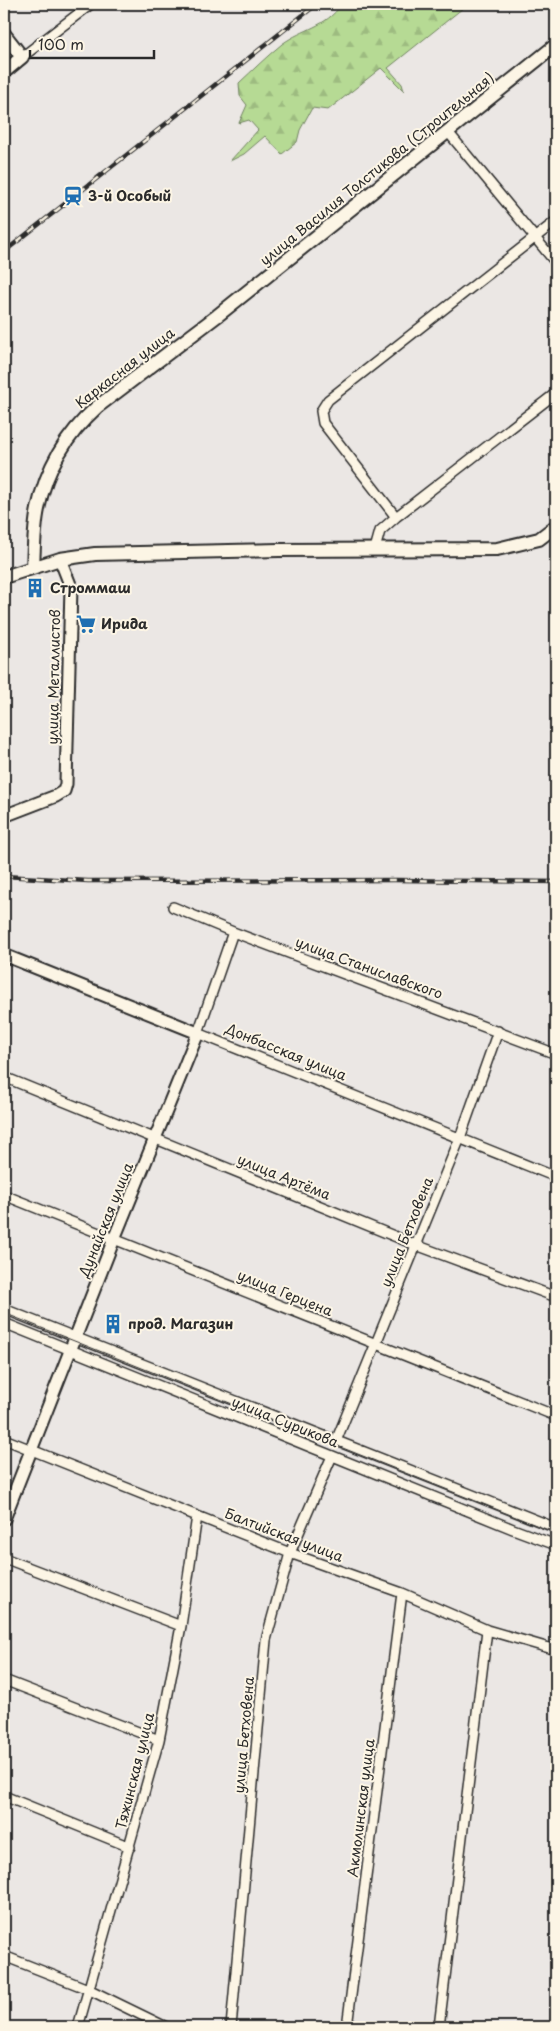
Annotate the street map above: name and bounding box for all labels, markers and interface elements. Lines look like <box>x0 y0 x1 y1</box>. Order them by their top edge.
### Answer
scale bar <box>30 28 154 60</box>
text: 100 m <box>38 32 84 55</box>
street label: улица Василия Толстикова (Строительная) <box>255 67 498 270</box>
station icon: 3-й Особый <box>62 185 84 207</box>
place label: 3-й Особый <box>88 185 172 206</box>
street label: Каркасная улица <box>71 322 179 413</box>
building icon: Строммаш <box>24 577 46 599</box>
place label: Строммаш <box>50 577 131 598</box>
street label: улица Металлистов <box>42 609 65 745</box>
supermarket icon: Ирида <box>75 613 97 635</box>
place label: Ирида <box>101 613 148 634</box>
street label: улица Станиславского <box>292 931 446 1004</box>
street label: Донбасская улица <box>222 1017 350 1085</box>
street label: улица Артёма <box>234 1148 334 1205</box>
street label: Дунайская улица <box>73 1159 138 1281</box>
street label: улица Бетховена <box>375 1173 438 1290</box>
street label: улица Герцена <box>234 1264 336 1321</box>
building icon: прод. Магазин <box>102 1313 124 1335</box>
place label: прод. Магазин <box>128 1313 233 1334</box>
street label: улица Сурикова <box>229 1391 342 1453</box>
street label: Балтийская улица <box>222 1502 347 1567</box>
street label: улица Бетховена <box>228 1675 259 1794</box>
street label: Тяжинская улица <box>110 1710 159 1832</box>
street label: Акмолинская улица <box>342 1737 379 1878</box>

